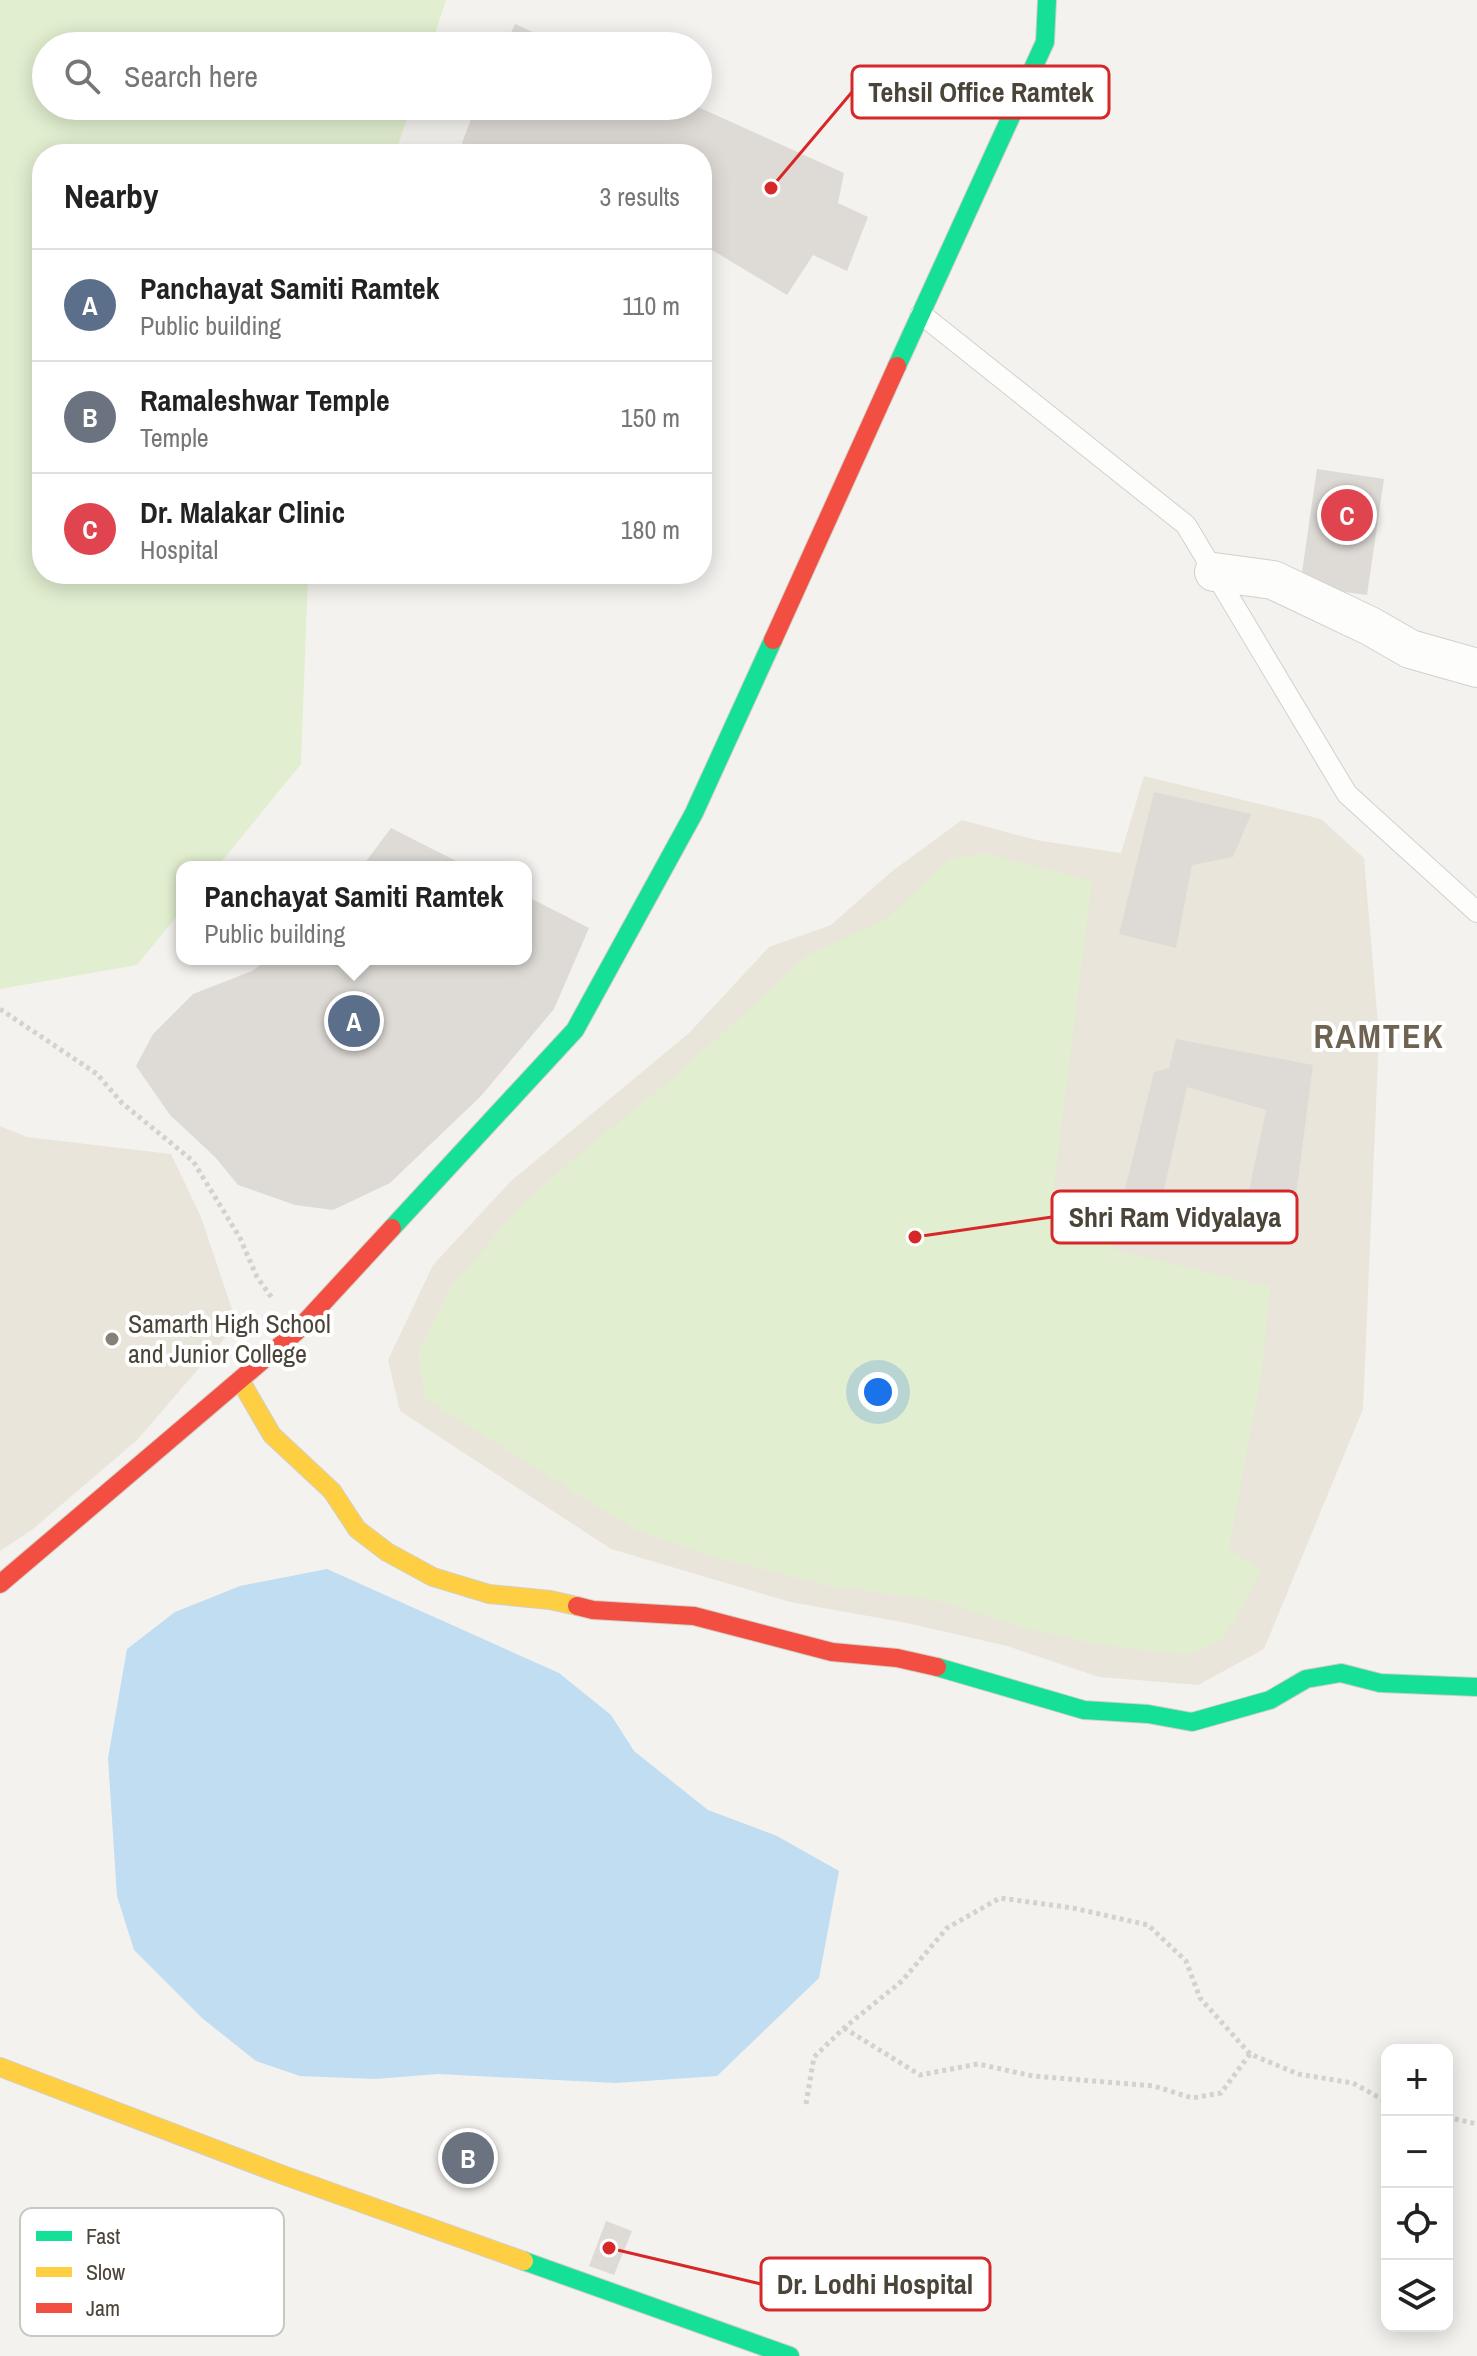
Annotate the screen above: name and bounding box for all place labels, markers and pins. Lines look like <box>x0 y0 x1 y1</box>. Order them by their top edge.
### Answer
callout: Tehsil Office Ramtek <box>852 66 1109 118</box>
pin: C <box>1321 485 1373 545</box>
pin: A <box>328 991 380 1051</box>
callout: Shri Ram Vidyalaya <box>1052 1191 1297 1243</box>
place label: Samarth High School and Junior College <box>128 1306 331 1371</box>
marker: Samarth High School and Junior College <box>103 1330 121 1348</box>
pin: B <box>442 2128 494 2188</box>
callout: Dr. Lodhi Hospital <box>761 2258 990 2310</box>

